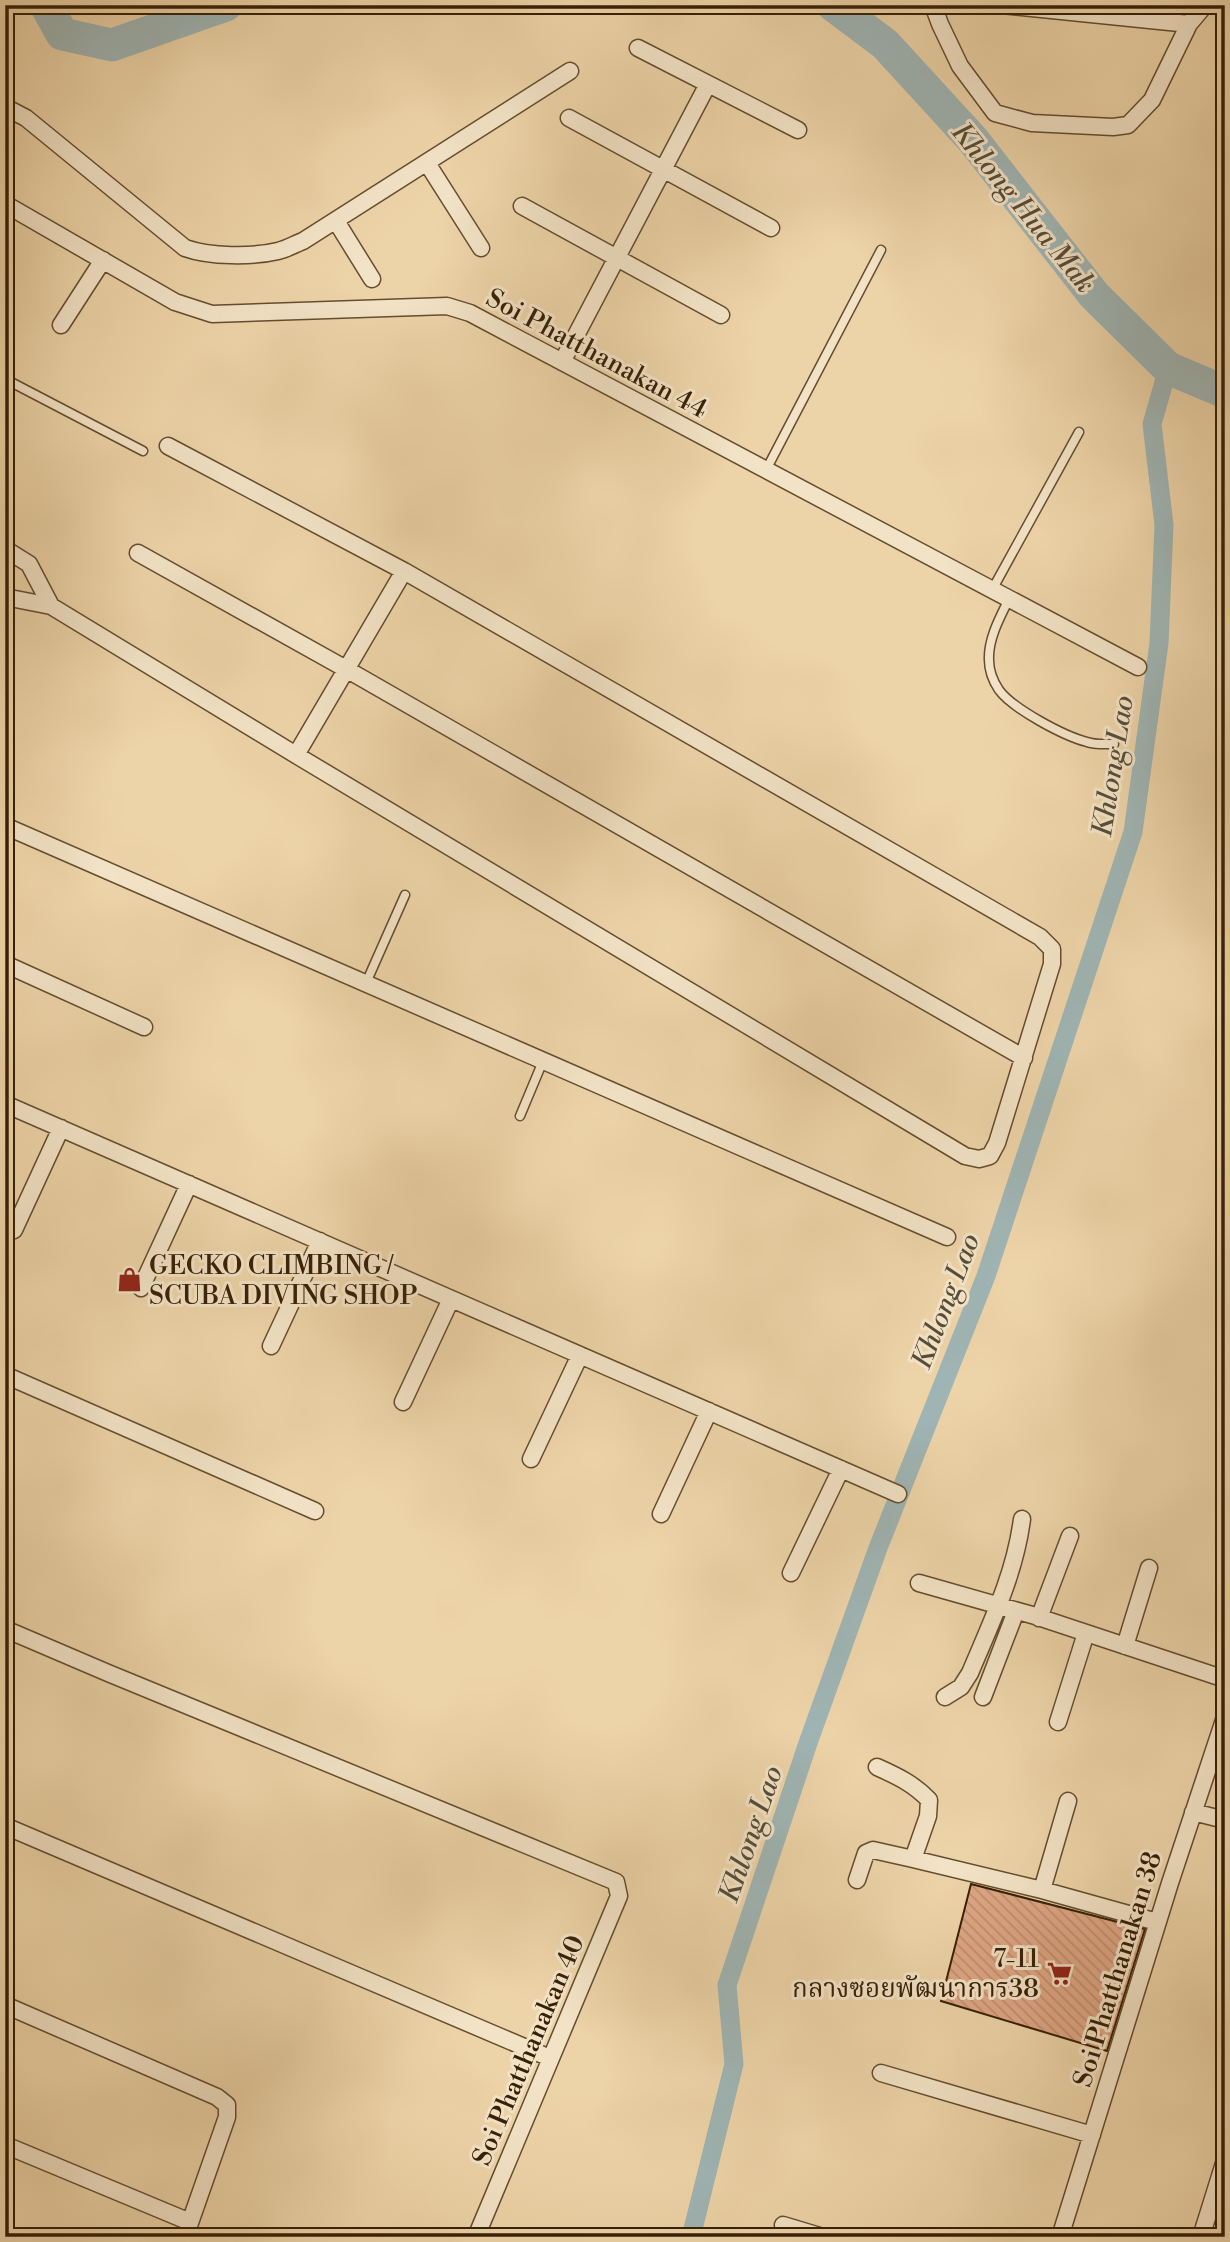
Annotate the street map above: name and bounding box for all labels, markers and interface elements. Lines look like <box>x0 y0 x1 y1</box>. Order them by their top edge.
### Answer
water label: Khlong Hua Mak <box>943 115 1102 300</box>
street label: Soi Phatthanakan 44 <box>480 282 713 426</box>
water label: Khlong Lao <box>1085 693 1142 839</box>
water label: Khlong Lao <box>905 1229 988 1374</box>
place label: GECKO CLIMBING / SCUBA DIVING SHOP <box>149 1250 417 1312</box>
shop icon: GECKO CLIMBING / SCUBA DIVING SHOP <box>115 1266 143 1294</box>
water label: Khlong Lao <box>712 1761 791 1908</box>
street label: Soi Phatthanakan 38 <box>1067 1848 1169 2091</box>
street label: Soi Phatthanakan 40 <box>466 1930 592 2170</box>
place label: 7-11 กลางซอยพัฒนาการ38 <box>792 1943 1039 2005</box>
supermarket icon: 7-11 กลางซอยพัฒนาการ38 <box>1045 1959 1073 1987</box>

